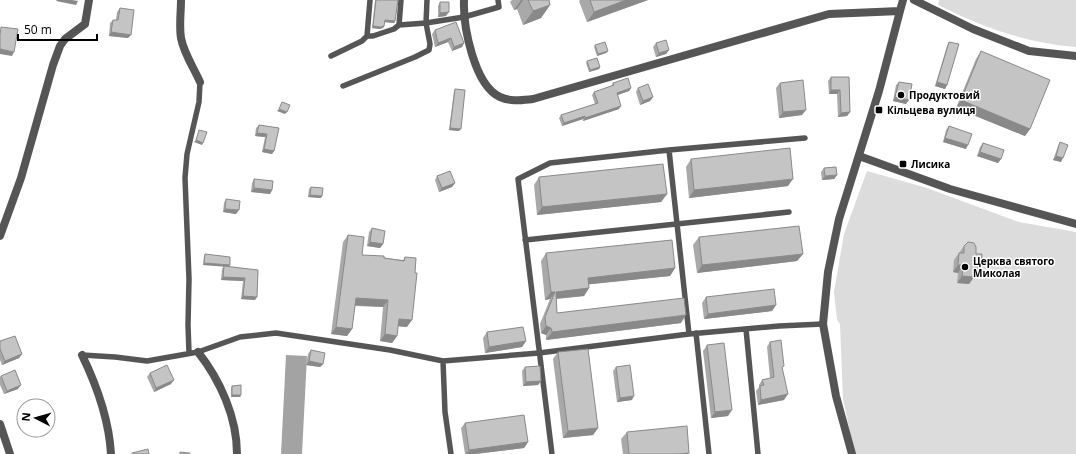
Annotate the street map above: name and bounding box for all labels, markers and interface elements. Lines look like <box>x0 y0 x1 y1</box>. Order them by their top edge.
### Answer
scale bar <box>18 16 97 42</box>
text: 50 m <box>24 21 52 38</box>
place label: Продуктовий <box>909 88 980 102</box>
marker: Продуктовий <box>896 90 906 100</box>
place label: Кільцева вулиця <box>887 103 976 117</box>
marker: Кільцева вулиця <box>874 105 884 115</box>
place label: Лисика <box>911 157 950 171</box>
marker: Лисика <box>898 159 908 169</box>
place label: Церква святого Миколая <box>973 254 1054 280</box>
marker: Церква святого Миколая <box>960 262 970 272</box>
north arrow <box>16 398 56 438</box>
text: N <box>18 412 33 422</box>

